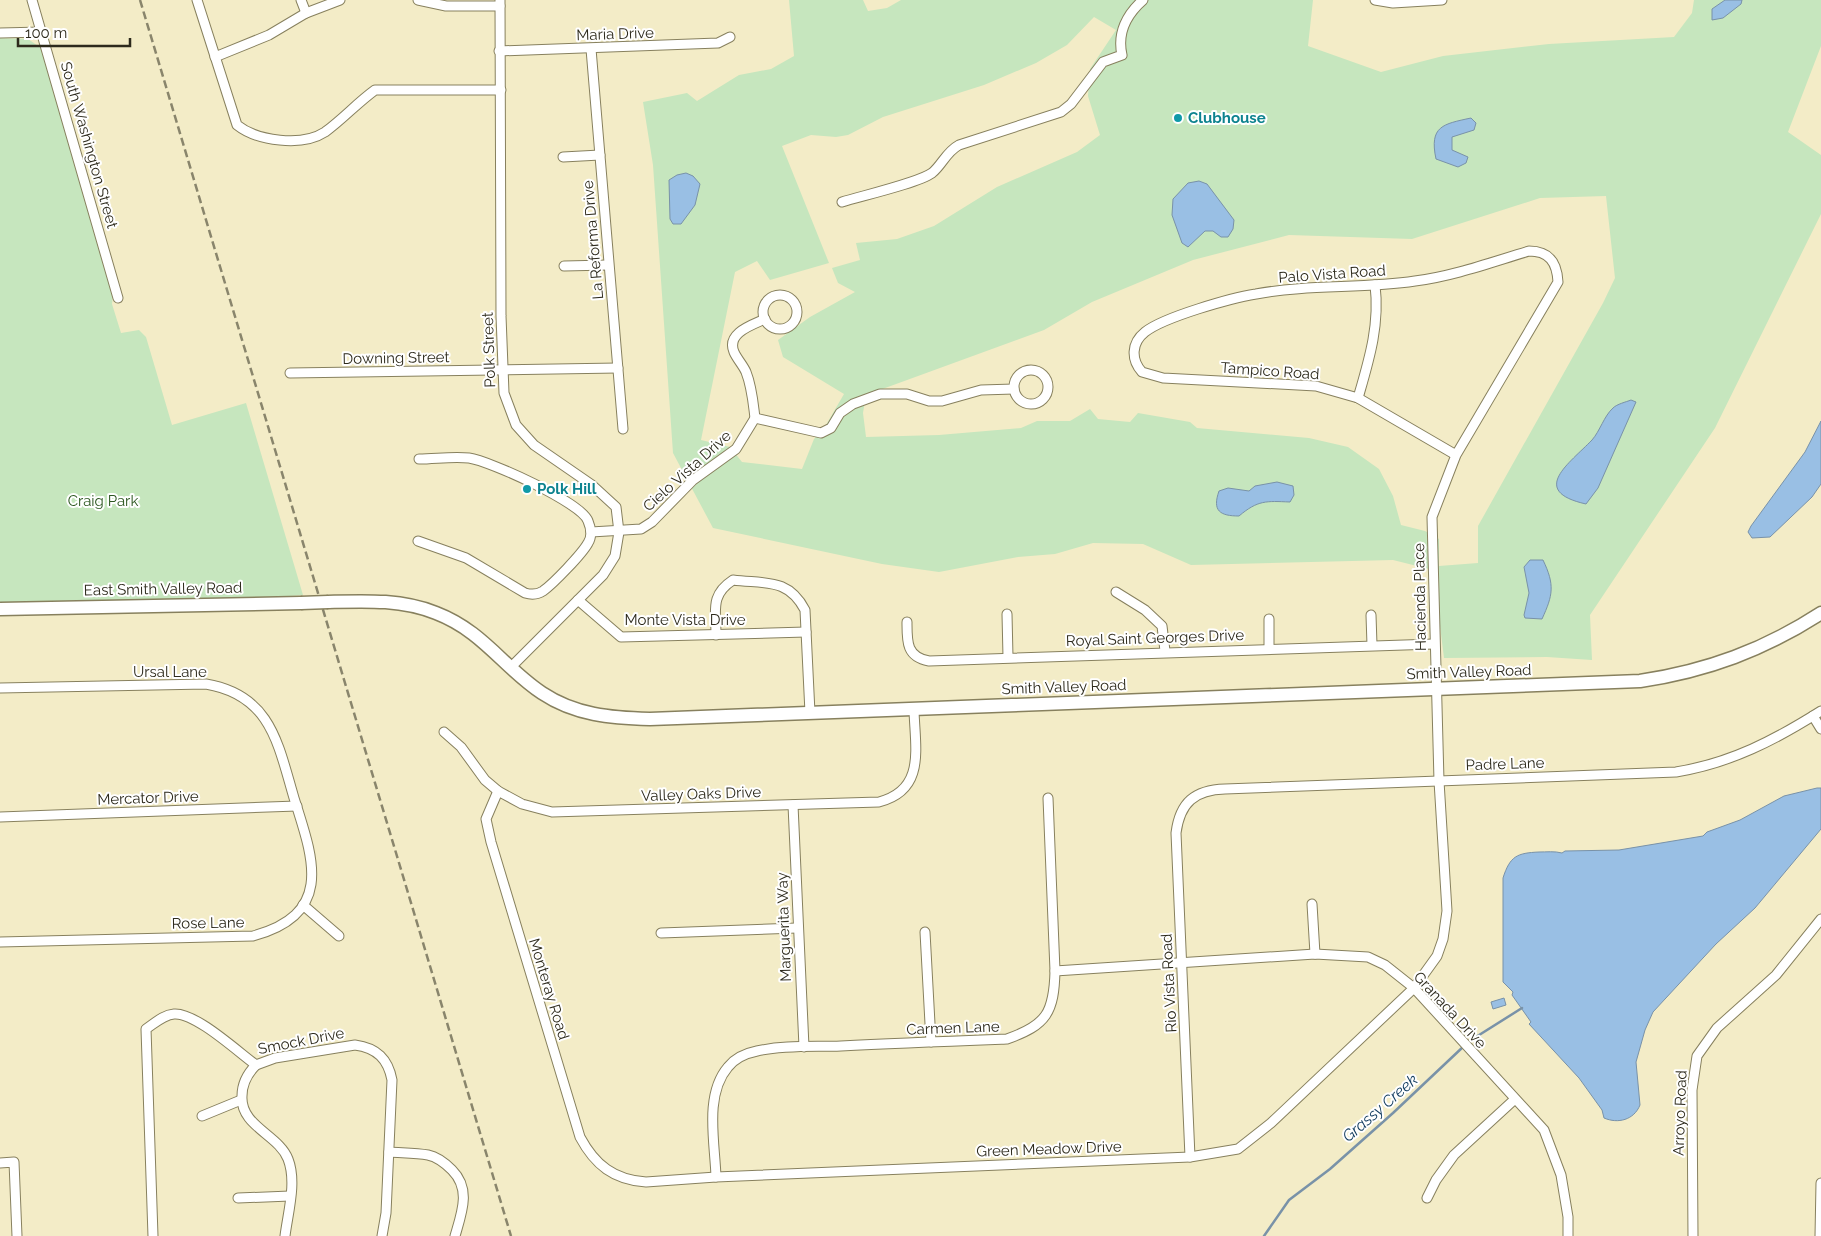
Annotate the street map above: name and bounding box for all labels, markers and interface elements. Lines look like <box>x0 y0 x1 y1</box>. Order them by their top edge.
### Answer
scale bar <box>18 15 130 47</box>
text: 100 m <box>25 24 67 42</box>
street label: Maria Drive <box>576 24 654 44</box>
street label: South Washington Street <box>57 60 121 230</box>
place label: Clubhouse <box>1188 109 1266 127</box>
marker: Clubhouse <box>1172 112 1184 124</box>
street label: La Reforma Drive <box>579 180 607 300</box>
street label: Palo Vista Road <box>1278 261 1386 287</box>
street label: Polk Street <box>479 312 499 388</box>
street label: Downing Street <box>342 348 450 368</box>
street label: Tampico Road <box>1220 359 1320 383</box>
street label: Cielo Vista Drive <box>639 427 735 515</box>
place label: Polk Hill <box>537 480 597 498</box>
marker: Polk Hill <box>521 483 533 495</box>
park label: Craig Park <box>68 492 138 510</box>
street label: Hacienda Place <box>1410 543 1430 651</box>
street label: East Smith Valley Road <box>84 579 242 599</box>
street label: Monte Vista Drive <box>624 611 746 629</box>
street label: Royal Saint Georges Drive <box>1066 626 1245 650</box>
street label: Smith Valley Road <box>1406 661 1532 683</box>
street label: Ursal Lane <box>133 663 207 681</box>
street label: Smith Valley Road <box>1001 676 1127 698</box>
street label: Padre Lane <box>1465 754 1545 774</box>
street label: Valley Oaks Drive <box>641 783 762 805</box>
street label: Mercator Drive <box>97 787 199 809</box>
street label: Marguerita Way <box>773 872 795 982</box>
street label: Rose Lane <box>171 913 245 933</box>
street label: Rio Vista Road <box>1157 933 1181 1033</box>
street label: Monteray Road <box>525 936 573 1042</box>
street label: Granada Drive <box>1410 968 1490 1052</box>
street label: Carmen Lane <box>906 1017 1000 1039</box>
street label: Smock Drive <box>256 1024 346 1058</box>
water label: Grassy Creek <box>1338 1070 1422 1146</box>
street label: Arroyo Road <box>1670 1070 1690 1156</box>
street label: Green Meadow Drive <box>976 1137 1122 1161</box>

